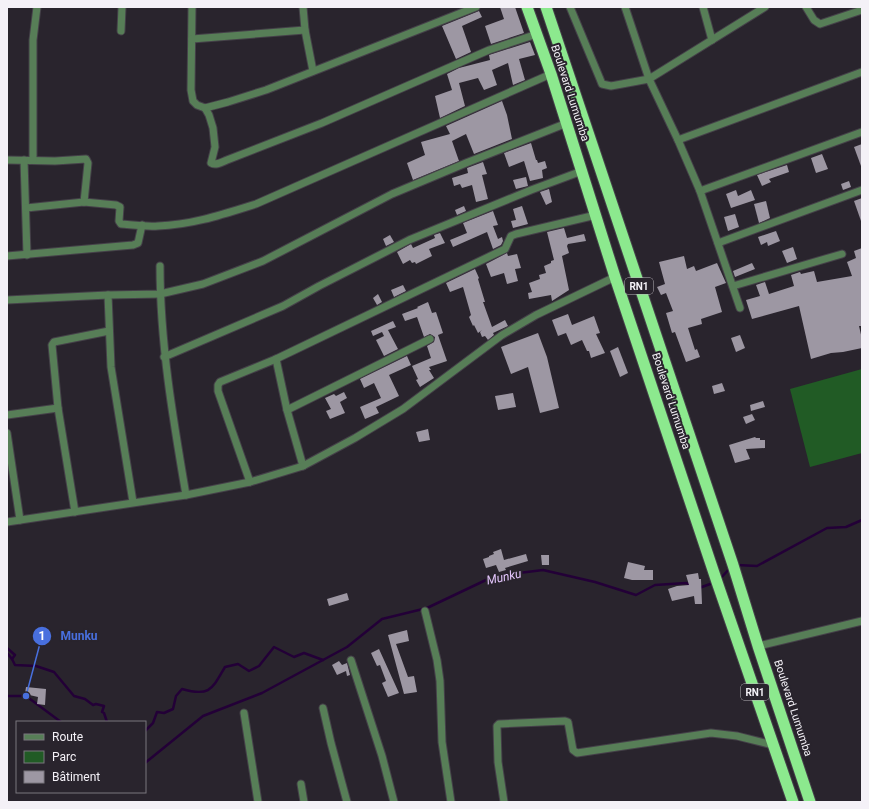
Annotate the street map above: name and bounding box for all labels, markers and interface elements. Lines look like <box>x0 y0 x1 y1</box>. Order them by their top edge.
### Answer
street label: Boulevard Lumumba <box>548 43 592 143</box>
road number: RN1 <box>625 278 653 294</box>
street label: Boulevard Lumumba <box>649 351 693 451</box>
water label: Munku <box>485 566 523 588</box>
callout: Munku <box>32 624 106 648</box>
text: 1 <box>39 629 45 643</box>
text: Munku <box>60 629 98 643</box>
street label: Boulevard Lumumba <box>771 658 815 758</box>
road number: RN1 <box>741 684 769 700</box>
legend <box>16 721 146 793</box>
text: Route <box>52 730 83 744</box>
text: Parc <box>52 750 76 764</box>
text: Bâtiment <box>52 770 100 784</box>

